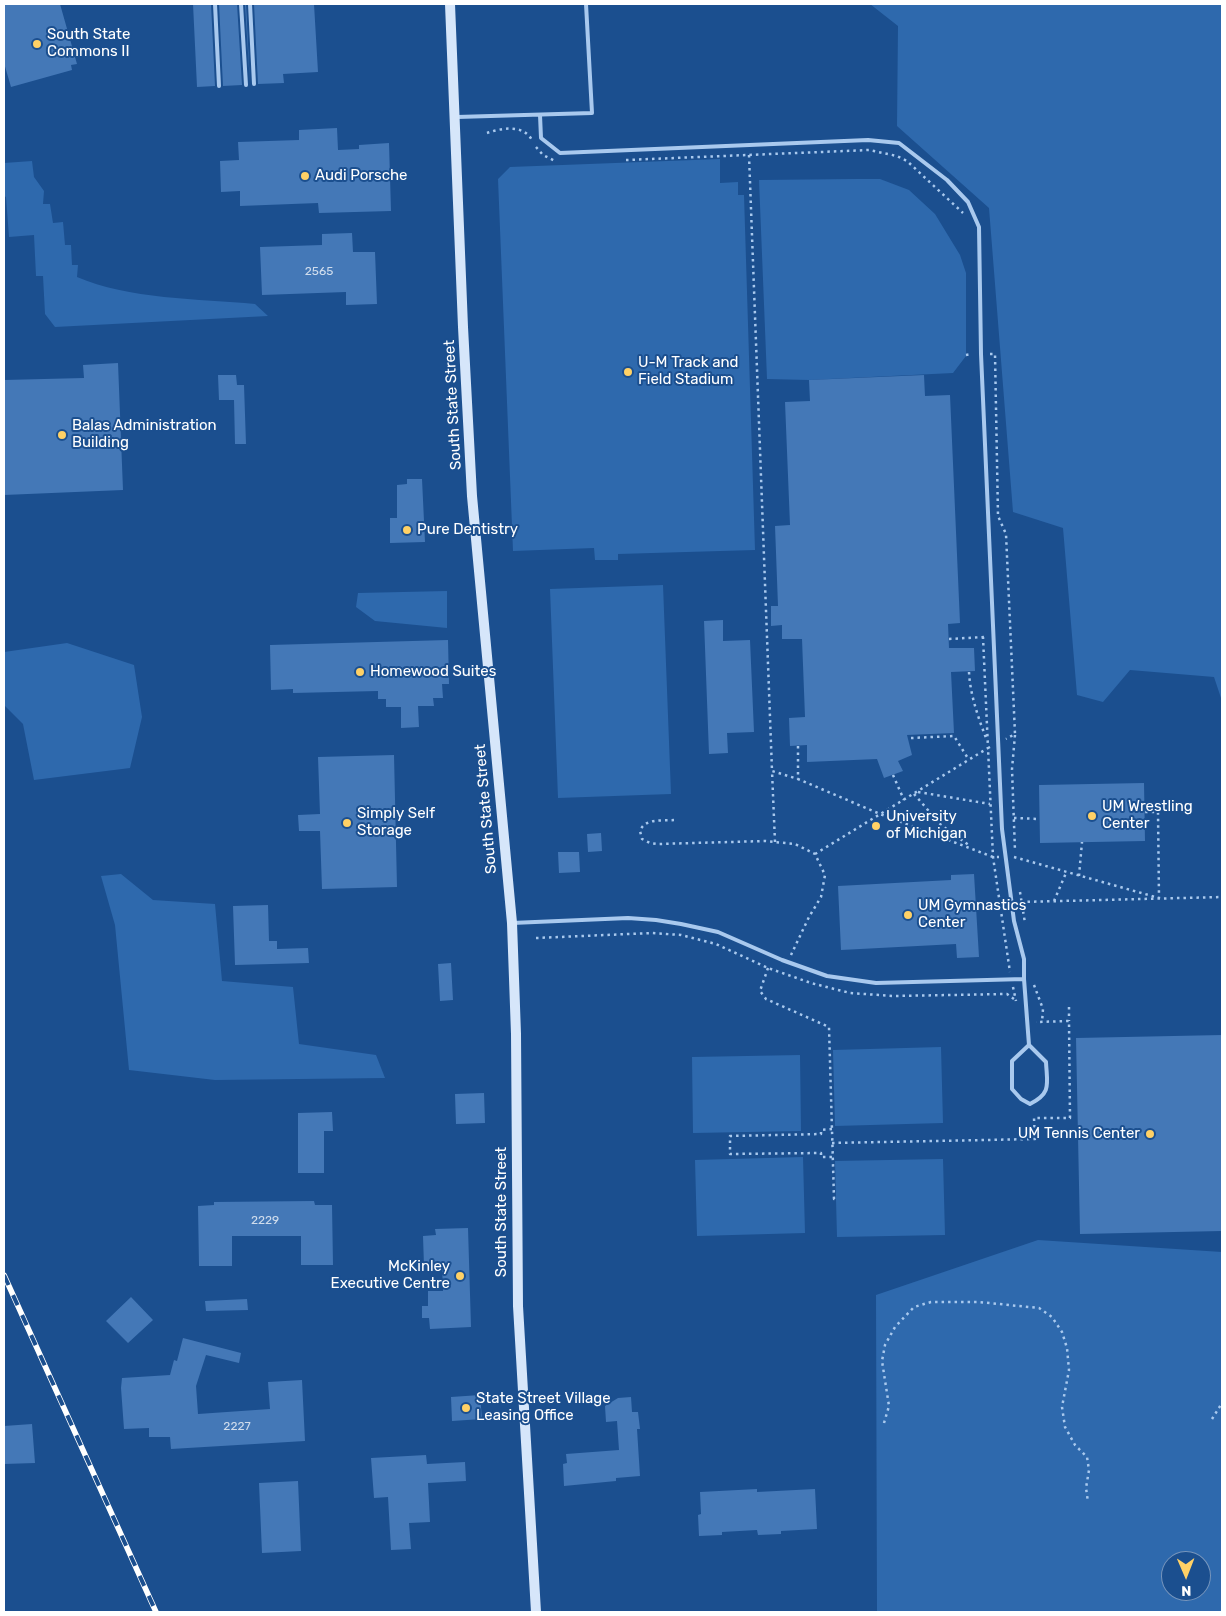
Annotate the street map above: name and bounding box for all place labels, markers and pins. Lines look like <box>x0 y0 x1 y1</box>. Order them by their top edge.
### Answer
place label: South State Commons II <box>47 26 130 61</box>
marker: South State Commons II <box>31 38 43 50</box>
place label: Audi Porsche <box>315 167 408 185</box>
marker: Audi Porsche <box>299 170 311 182</box>
place label: U-M Track and Field Stadium <box>638 354 738 389</box>
marker: U-M Track and Field Stadium <box>622 366 634 378</box>
place label: Balas Administration Building <box>72 417 217 452</box>
marker: Balas Administration Building <box>56 429 68 441</box>
place label: Pure Dentistry <box>417 521 518 539</box>
marker: Pure Dentistry <box>401 524 413 536</box>
place label: Homewood Suites <box>370 663 496 681</box>
marker: Homewood Suites <box>354 666 366 678</box>
place label: UM Wrestling Center <box>1102 798 1193 833</box>
place label: Simply Self Storage <box>357 805 435 840</box>
place label: University of Michigan <box>886 808 967 843</box>
marker: UM Wrestling Center <box>1086 810 1098 822</box>
marker: Simply Self Storage <box>341 817 353 829</box>
marker: University of Michigan <box>870 820 882 832</box>
place label: UM Gymnastics Center <box>918 897 1026 932</box>
marker: UM Gymnastics Center <box>902 909 914 921</box>
place label: UM Tennis Center <box>1018 1125 1140 1143</box>
marker: UM Tennis Center <box>1144 1128 1156 1140</box>
place label: McKinley Executive Centre <box>331 1258 450 1293</box>
marker: McKinley Executive Centre <box>454 1270 466 1282</box>
place label: State Street Village Leasing Office <box>476 1390 611 1425</box>
marker: State Street Village Leasing Office <box>460 1402 472 1414</box>

